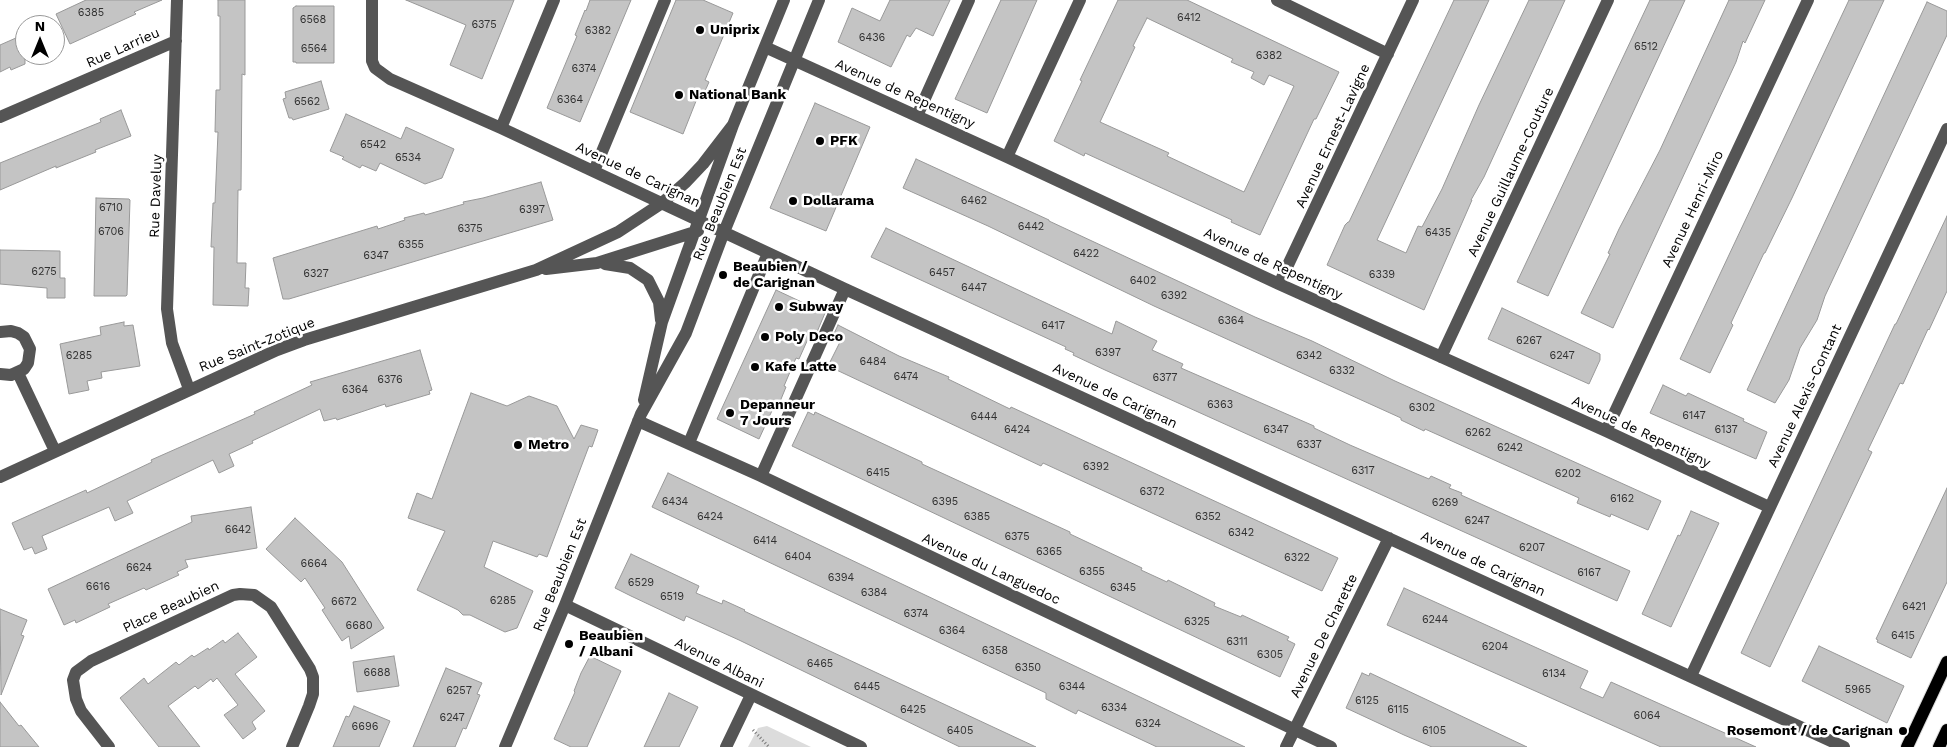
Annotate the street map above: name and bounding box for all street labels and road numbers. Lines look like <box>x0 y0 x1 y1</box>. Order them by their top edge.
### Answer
street label: Rue Larrieu <box>84 24 162 72</box>
street label: Avenue de Repentigny <box>833 56 977 132</box>
street label: Avenue Ernest-Lavigne <box>1292 61 1374 211</box>
street label: Avenue Guillaume-Couture <box>1464 85 1558 259</box>
street label: Avenue de Carignan <box>573 139 703 211</box>
street label: Rue Beaubien Est <box>690 145 750 263</box>
street label: Avenue Henri-Miro <box>1658 148 1728 270</box>
street label: Rue Daveluy <box>146 154 166 238</box>
street label: Avenue de Repentigny <box>1201 224 1345 304</box>
street label: Rue Saint-Zotique <box>197 314 317 376</box>
street label: Avenue Alexis-Contant <box>1764 322 1846 470</box>
street label: Avenue de Carignan <box>1050 360 1180 432</box>
street label: Avenue de Repentigny <box>1569 392 1713 472</box>
street label: Rue Beaubien Est <box>530 516 590 634</box>
street label: Avenue de Carignan <box>1418 528 1548 600</box>
street label: Avenue du Languedoc <box>919 530 1063 608</box>
street label: Avenue De Charette <box>1287 571 1361 701</box>
street label: Place Beaubien <box>120 577 222 637</box>
street label: Avenue Albani <box>672 634 766 692</box>

